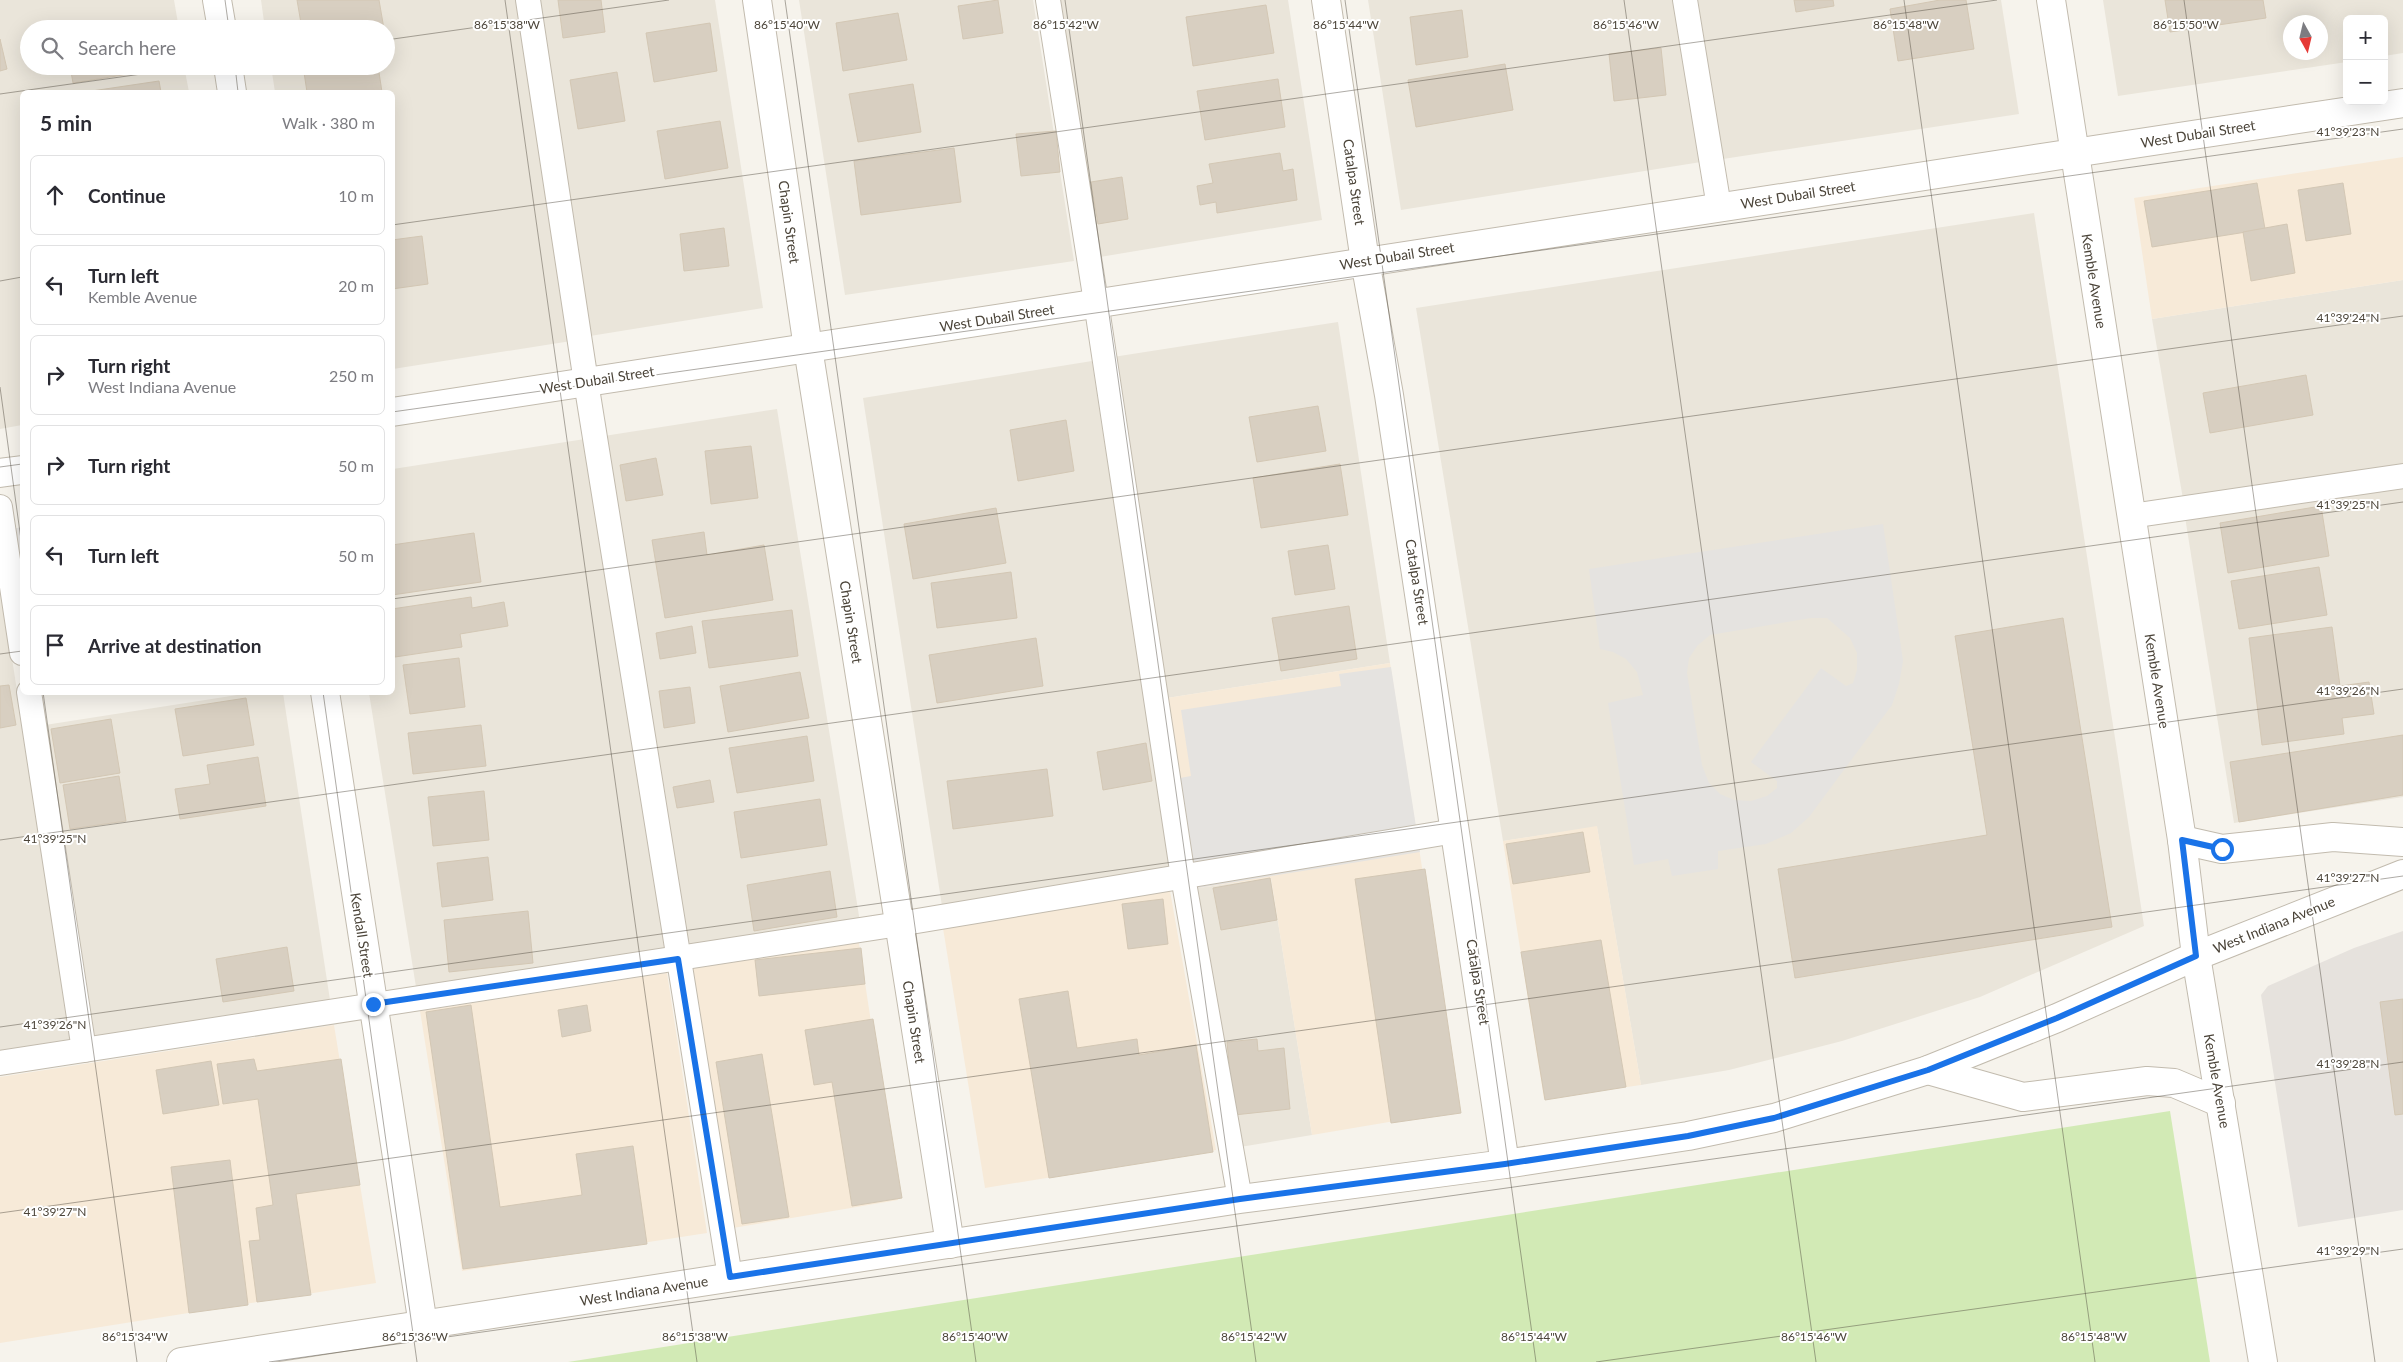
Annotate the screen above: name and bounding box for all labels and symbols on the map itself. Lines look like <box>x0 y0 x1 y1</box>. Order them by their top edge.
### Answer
north arrow <box>2283 15 2328 60</box>
text: 86°15'38"W <box>474 17 541 32</box>
text: 86°15'40"W <box>754 17 821 32</box>
text: 86°15'42"W <box>1033 17 1100 32</box>
text: 86°15'44"W <box>1313 17 1380 32</box>
text: 86°15'46"W <box>1593 17 1660 32</box>
text: 86°15'48"W <box>1873 17 1940 32</box>
text: 86°15'50"W <box>2153 17 2220 32</box>
street label: West Dubail Street <box>2139 116 2257 151</box>
text: 41°39'23"N <box>2317 124 2379 139</box>
street label: Catalpa Street <box>1340 138 1369 226</box>
street label: West Dubail Street <box>1739 177 1857 212</box>
street label: Chapin Street <box>775 179 804 265</box>
street label: Kemble Avenue <box>2079 232 2110 329</box>
street label: West Dubail Street <box>1338 238 1456 273</box>
street label: West Dubail Street <box>938 300 1056 335</box>
text: 41°39'24"N <box>2317 310 2379 325</box>
street label: West Dubail Street <box>538 362 656 397</box>
text: 41°39'25"N <box>2317 497 2379 512</box>
street label: Catalpa Street <box>1402 538 1433 626</box>
street label: Chapin Street <box>837 579 866 665</box>
street label: Kemble Avenue <box>2142 632 2173 729</box>
text: 41°39'26"N <box>2317 683 2379 698</box>
text: 41°39'25"N <box>24 831 86 846</box>
route start <box>2211 838 2234 861</box>
text: 41°39'27"N <box>2317 870 2379 885</box>
street label: Kendall Street <box>347 891 378 979</box>
street label: West Indiana Avenue <box>2210 892 2337 957</box>
street label: Catalpa Street <box>1463 938 1494 1026</box>
street label: Chapin Street <box>900 979 929 1065</box>
route end <box>362 993 385 1016</box>
text: 41°39'26"N <box>24 1017 86 1032</box>
street label: Kemble Avenue <box>2201 1032 2234 1129</box>
text: 41°39'28"N <box>2317 1056 2379 1071</box>
text: 41°39'27"N <box>24 1204 86 1219</box>
text: 41°39'29"N <box>2317 1243 2379 1258</box>
street label: West Indiana Avenue <box>579 1272 709 1309</box>
text: 86°15'34"W <box>102 1329 169 1344</box>
text: 86°15'36"W <box>382 1329 449 1344</box>
text: 86°15'38"W <box>662 1329 729 1344</box>
text: 86°15'40"W <box>942 1329 1009 1344</box>
text: 86°15'42"W <box>1221 1329 1288 1344</box>
text: 86°15'44"W <box>1501 1329 1568 1344</box>
text: 86°15'46"W <box>1781 1329 1848 1344</box>
text: 86°15'48"W <box>2061 1329 2128 1344</box>

